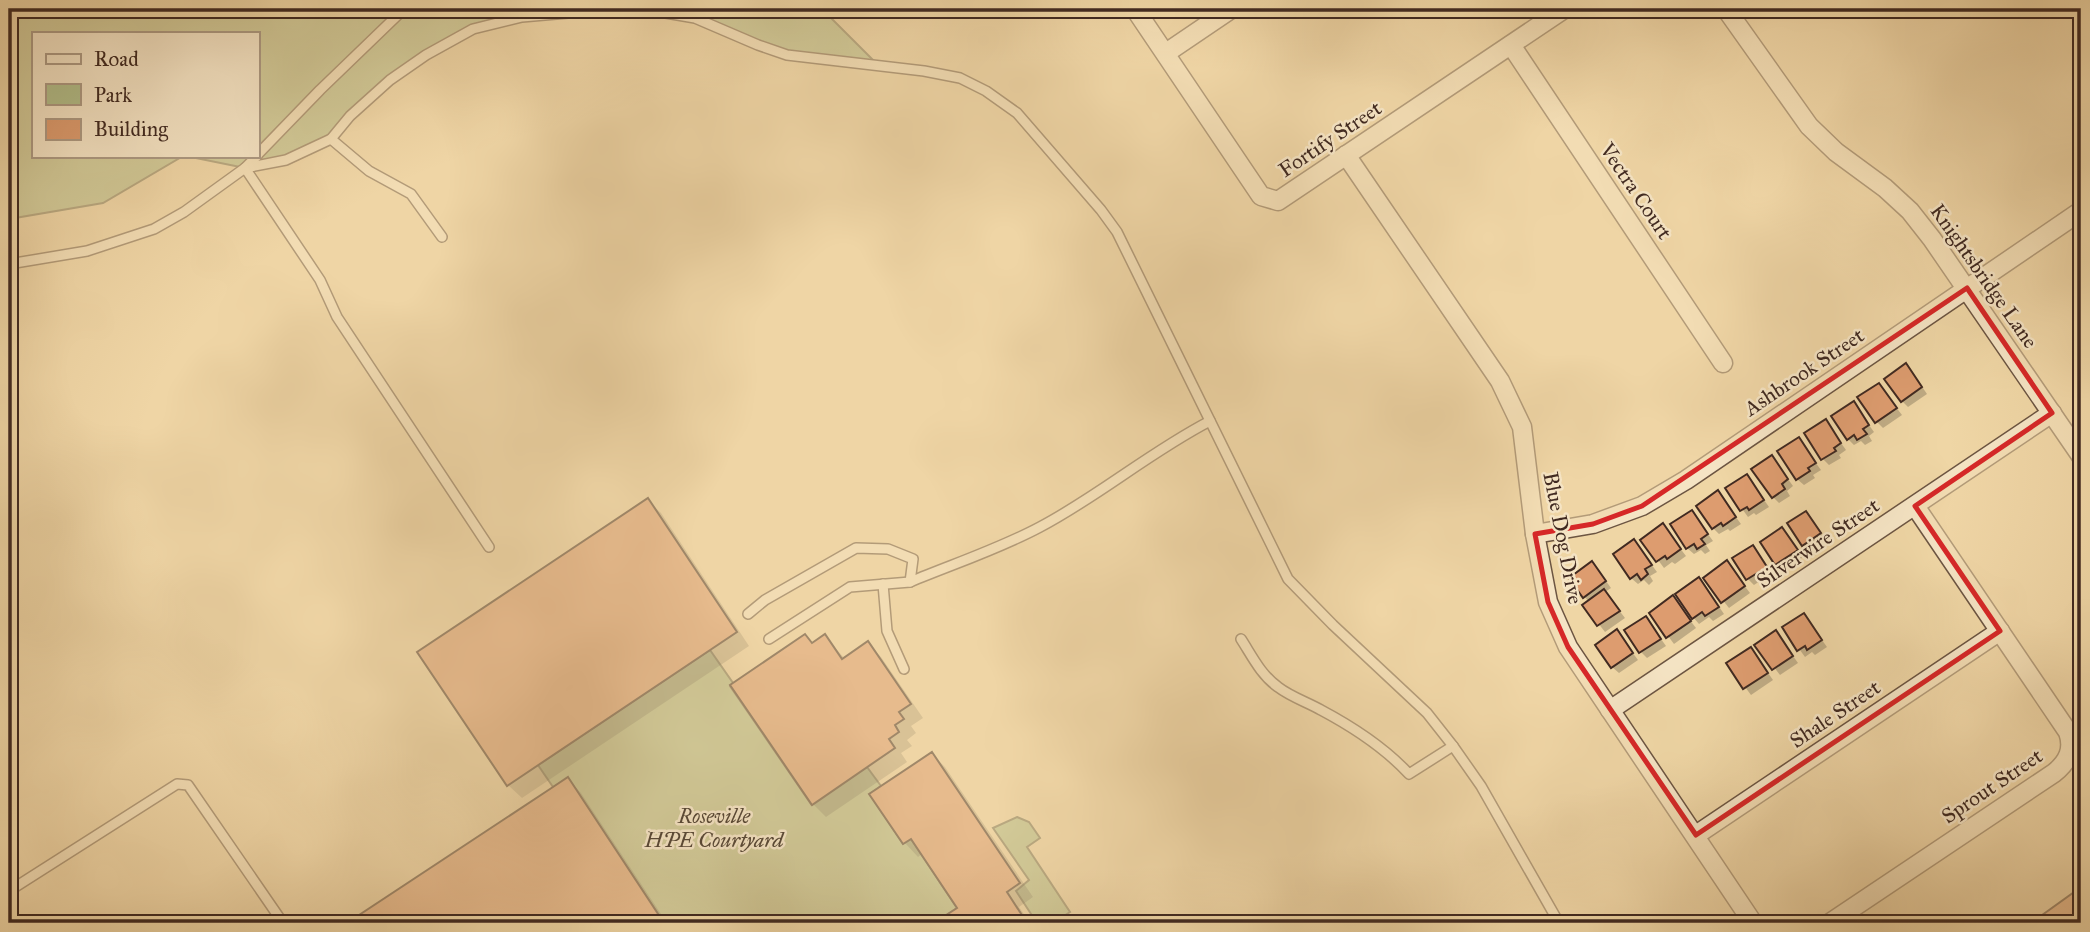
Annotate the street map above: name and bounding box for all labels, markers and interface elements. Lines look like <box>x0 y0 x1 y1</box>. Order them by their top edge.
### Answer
legend <box>32 32 259 158</box>
text: Road <box>94 46 139 72</box>
text: Park <box>94 82 132 108</box>
street label: Fortify Street <box>1274 95 1387 183</box>
text: Building <box>94 116 168 142</box>
street label: Vectra Court <box>1594 137 1678 245</box>
street label: Knightsbridge Lane <box>1925 199 2044 353</box>
street label: Ashbrook Street <box>1738 322 1869 422</box>
street label: Blue Dog Drive <box>1537 470 1589 607</box>
street label: Silverwire Street <box>1752 492 1885 594</box>
street label: Shale Street <box>1785 674 1886 754</box>
street label: Sprout Street <box>1937 742 2048 829</box>
park label: Roseville HPE Courtyard <box>643 803 786 853</box>

